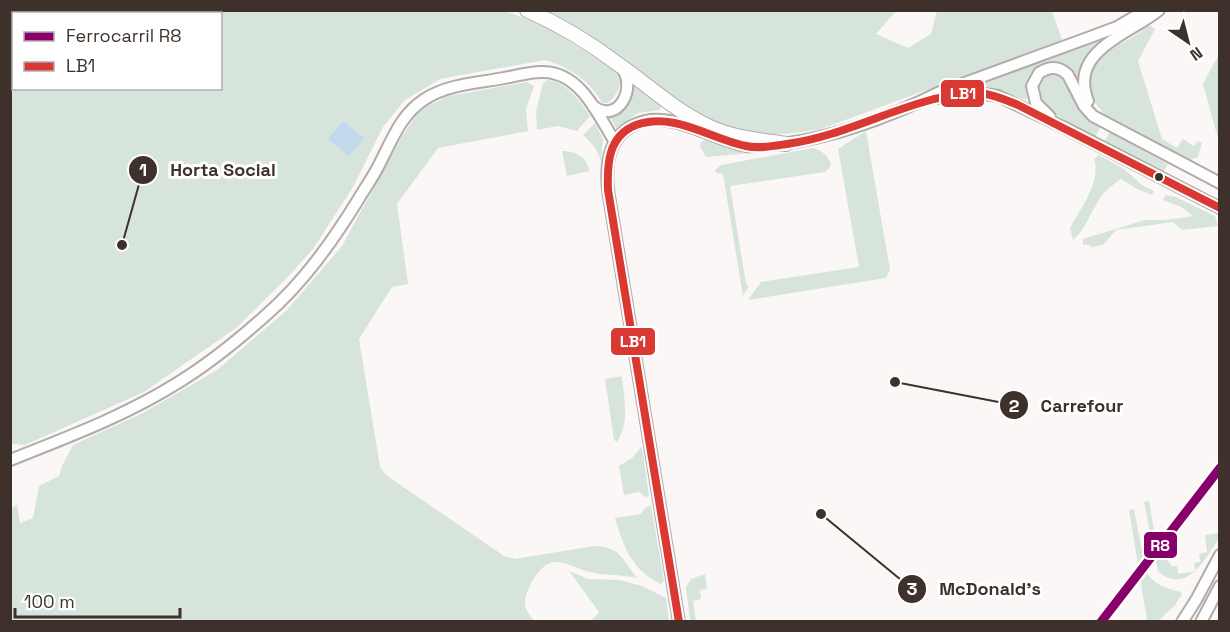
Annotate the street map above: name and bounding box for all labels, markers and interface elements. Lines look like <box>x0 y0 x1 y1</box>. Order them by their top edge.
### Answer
legend <box>12 12 222 90</box>
north arrow <box>1158 12 1218 72</box>
text: Ferrocarril R8 <box>66 24 181 47</box>
text: N <box>1186 42 1207 66</box>
text: LB1 <box>66 54 95 77</box>
line badge: LB1 <box>940 79 985 108</box>
text: LB1 <box>950 83 976 104</box>
callout: Horta Social <box>128 152 288 188</box>
text: 1 <box>139 158 147 181</box>
text: Horta Social <box>170 158 276 181</box>
unlabelled marker <box>1153 171 1165 183</box>
line badge: LB1 <box>610 327 656 356</box>
text: LB1 <box>620 331 646 352</box>
callout: Carrefour <box>999 387 1136 423</box>
text: 2 <box>1009 394 1020 417</box>
text: Carrefour <box>1041 394 1123 417</box>
line badge: R8 <box>1143 531 1178 559</box>
text: R8 <box>1150 535 1170 556</box>
callout: McDonald's <box>897 571 1053 607</box>
text: 3 <box>907 577 918 600</box>
text: McDonald's <box>939 577 1041 600</box>
scale bar <box>15 581 180 619</box>
text: 100 m <box>24 590 75 613</box>

